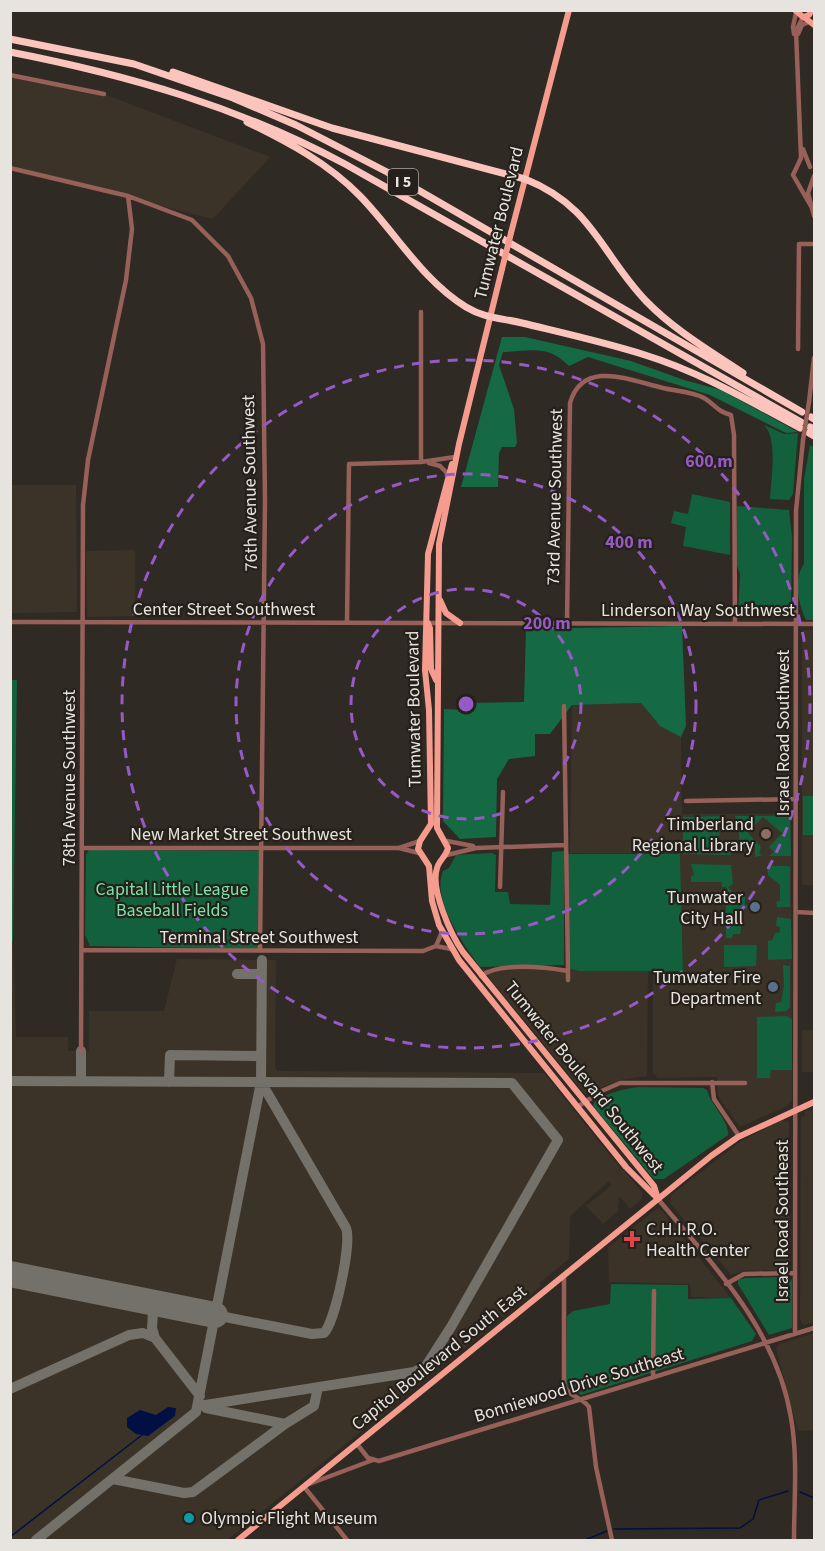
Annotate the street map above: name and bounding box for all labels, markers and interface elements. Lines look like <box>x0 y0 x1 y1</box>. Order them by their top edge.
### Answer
street label: Tumwater Boulevard <box>468 144 530 302</box>
road number: I 5 <box>388 169 418 195</box>
street label: 76th Avenue Southwest <box>236 395 264 571</box>
street label: 73rd Avenue Southwest <box>541 408 569 586</box>
text: 600 m <box>685 449 733 474</box>
text: 400 m <box>605 530 653 555</box>
street label: Center Street Southwest <box>133 597 315 622</box>
street label: Linderson Way Southwest <box>601 598 795 623</box>
text: 200 m <box>523 611 571 636</box>
street label: Tumwater Boulevard <box>400 630 428 788</box>
street label: Israel Road Southwest <box>771 650 796 816</box>
street label: 78th Avenue Southwest <box>57 690 82 866</box>
centre of rings <box>456 694 476 714</box>
place label: Timberland Regional Library <box>632 812 755 858</box>
street label: New Market Street Southwest <box>130 822 352 847</box>
marker: Timberland Regional Library <box>759 827 773 841</box>
park label: Capital Little League Baseball Fields <box>96 877 249 923</box>
place label: Tumwater City Hall <box>667 885 744 931</box>
marker: Tumwater City Hall <box>748 900 762 914</box>
street label: Terminal Street Southwest <box>160 925 358 950</box>
place label: Tumwater Fire Department <box>653 965 761 1011</box>
street label: Tumwater Boulevard Southwest <box>499 976 669 1178</box>
marker: Tumwater Fire Department <box>766 980 780 994</box>
street label: Israel Road Southeast <box>770 1140 795 1302</box>
place label: C.H.I.R.O. Health Center <box>646 1217 750 1263</box>
marker: C.H.I.R.O. Health Center <box>623 1230 641 1248</box>
street label: Capitol Boulevard South East <box>346 1280 532 1436</box>
street label: Bonniewood Drive Southeast <box>471 1341 687 1429</box>
place label: Olympic Flight Museum <box>201 1506 378 1531</box>
marker: Olympic Flight Museum <box>182 1511 196 1525</box>

